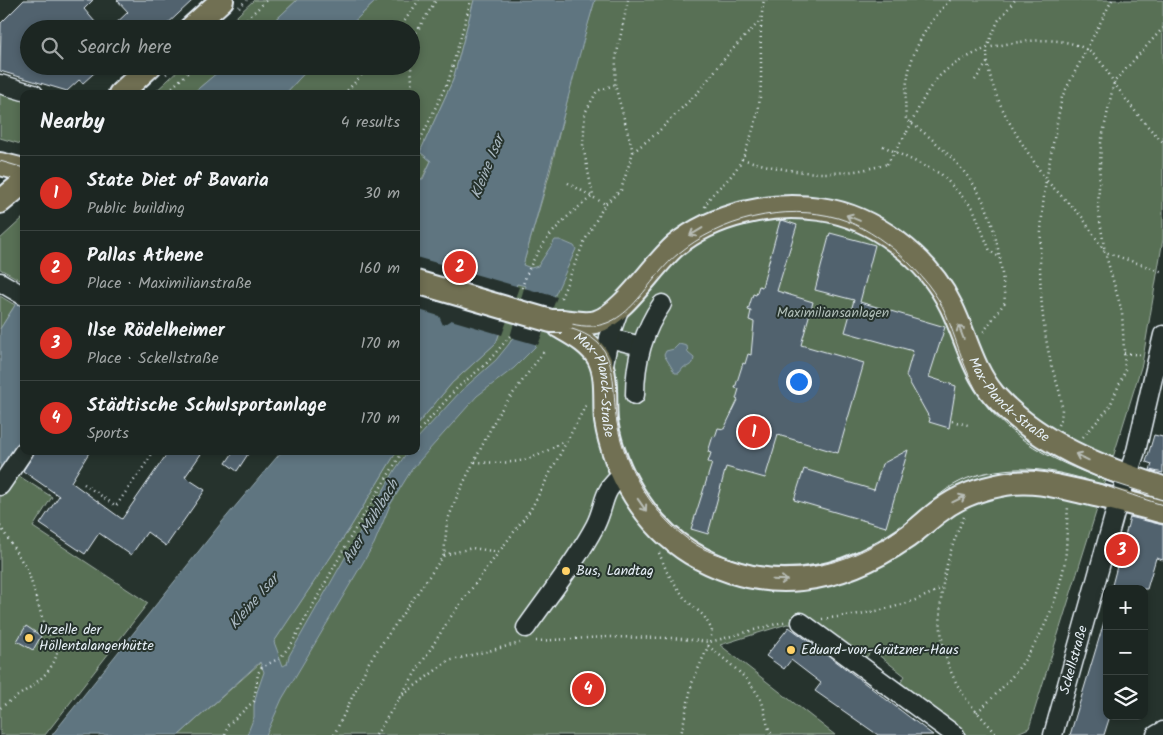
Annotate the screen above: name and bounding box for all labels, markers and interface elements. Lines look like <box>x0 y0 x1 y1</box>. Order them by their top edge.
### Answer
search box <box>20 20 420 75</box>
text: Search here <box>78 33 172 63</box>
icon: search <box>38 34 66 62</box>
text: Nearby <box>40 106 105 139</box>
text: 4 results <box>341 110 400 135</box>
water label: Kleine Isar <box>464 129 513 202</box>
text: State Diet of Bavaria <box>87 166 269 196</box>
text: 1 <box>54 181 58 206</box>
text: 30 m <box>364 181 400 206</box>
text: Public building <box>87 196 185 221</box>
one-way arrow <box>846 213 861 222</box>
one-way arrow <box>690 228 704 238</box>
text: Pallas Athene <box>87 241 203 271</box>
pin: 2 <box>444 248 476 286</box>
text: 2 <box>51 256 61 281</box>
text: 160 m <box>359 256 400 281</box>
text: Place · Maximilianstraße <box>87 271 252 296</box>
park label: Maximiliansanlagen <box>777 302 889 324</box>
text: Ilse Rödelheimer <box>87 316 225 346</box>
one-way arrow <box>956 325 965 340</box>
street label: Max-Planck-Straße <box>569 327 620 440</box>
text: 3 <box>52 331 60 356</box>
text: 170 m <box>360 331 400 356</box>
text: Place · Sckellstraße <box>87 346 219 371</box>
street label: Max-Planck-Straße <box>962 353 1054 449</box>
your location <box>786 369 812 395</box>
text: Städtische Schulsportanlage <box>87 391 326 421</box>
text: 4 <box>52 406 60 431</box>
text: 170 m <box>360 406 400 431</box>
pin: 1 <box>738 413 770 451</box>
text: Sports <box>87 421 129 446</box>
one-way arrow <box>1075 452 1090 461</box>
water label: Auer Mühlbach <box>336 474 407 569</box>
one-way arrow <box>951 494 966 503</box>
one-way arrow <box>637 498 647 512</box>
pin: 3 <box>1106 531 1138 569</box>
place label: Bus, Landtag <box>576 560 654 582</box>
marker: Bus, Landtag <box>560 565 572 577</box>
water label: Kleine Isar <box>223 567 287 635</box>
one-way arrow <box>771 575 787 584</box>
map controls <box>1103 585 1148 720</box>
button: + <box>1103 585 1148 630</box>
place label: Urzelle der Höllentalangerhütte <box>39 619 154 657</box>
street label: Sckellstraße <box>1054 622 1094 697</box>
button: − <box>1103 630 1148 675</box>
marker: Urzelle der Höllentalangerhütte <box>23 632 35 644</box>
place label: Eduard-von-Grützner-Haus <box>801 639 959 661</box>
marker: Eduard-von-Grützner-Haus <box>785 644 797 656</box>
pin: 4 <box>572 670 604 708</box>
button: layers <box>1103 675 1148 720</box>

